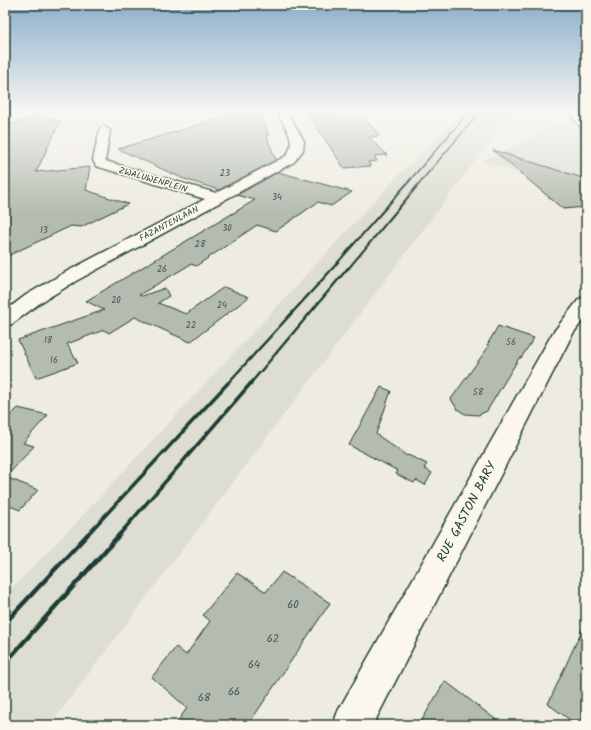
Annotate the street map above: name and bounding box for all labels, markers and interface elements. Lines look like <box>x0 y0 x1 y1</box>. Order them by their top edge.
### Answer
street label: ZWALUWENPLEIN <box>117 163 189 197</box>
house number: 23 <box>220 166 230 181</box>
house number: 34 <box>272 190 282 205</box>
street label: FAZANTENLAAN <box>137 202 201 246</box>
house number: 30 <box>222 221 232 236</box>
house number: 13 <box>40 223 48 238</box>
house number: 28 <box>195 237 206 252</box>
house number: 26 <box>157 262 167 277</box>
house number: 20 <box>111 293 121 308</box>
house number: 24 <box>217 298 227 313</box>
house number: 22 <box>186 318 196 333</box>
house number: 18 <box>44 333 53 348</box>
house number: 56 <box>506 335 516 350</box>
house number: 16 <box>50 353 58 368</box>
house number: 58 <box>473 385 484 400</box>
street label: RUE GASTON BARY <box>432 458 503 566</box>
house number: 60 <box>287 596 299 614</box>
house number: 62 <box>267 630 279 648</box>
house number: 64 <box>248 656 260 674</box>
house number: 66 <box>228 683 240 701</box>
house number: 68 <box>198 689 211 707</box>

